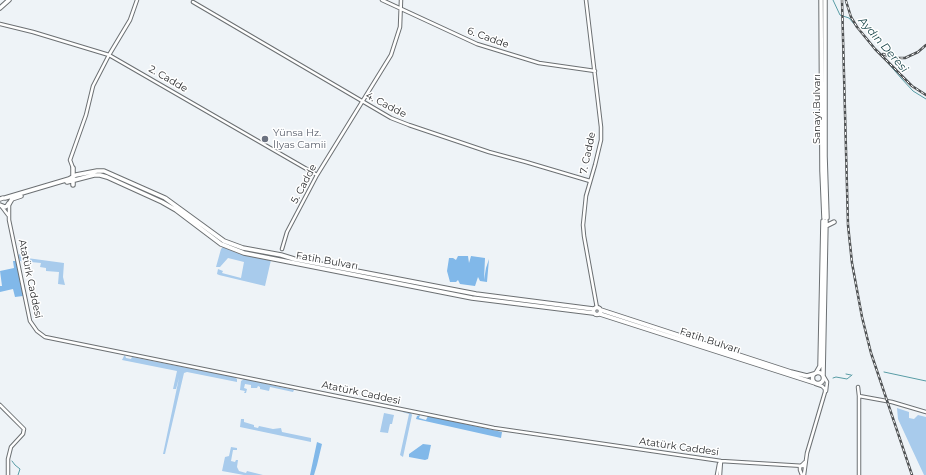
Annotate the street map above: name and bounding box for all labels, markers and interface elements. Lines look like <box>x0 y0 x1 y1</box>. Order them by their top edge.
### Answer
water label: Aydın Deresi <box>855 15 911 75</box>
street label: 6. Cadde <box>466 25 510 51</box>
street label: 2. Cadde <box>146 63 190 95</box>
street label: Sanayi Bulvarı <box>811 74 823 144</box>
street label: 4. Cadde <box>364 90 408 120</box>
place label: Yünsa Hz. İlyas Camii <box>273 127 326 150</box>
street label: 7. Cadde <box>578 131 598 175</box>
marker: Yünsa Hz. İlyas Camii <box>260 134 270 144</box>
street label: 5. Cadde <box>289 162 319 206</box>
street label: Atatürk Caddesi <box>16 238 44 320</box>
street label: Fatih Bulvarı <box>295 250 359 272</box>
street label: Fatih Bulvarı <box>678 326 742 356</box>
street label: Atatürk Caddesi <box>320 379 402 407</box>
street label: Atatürk Caddesi <box>638 435 720 459</box>

